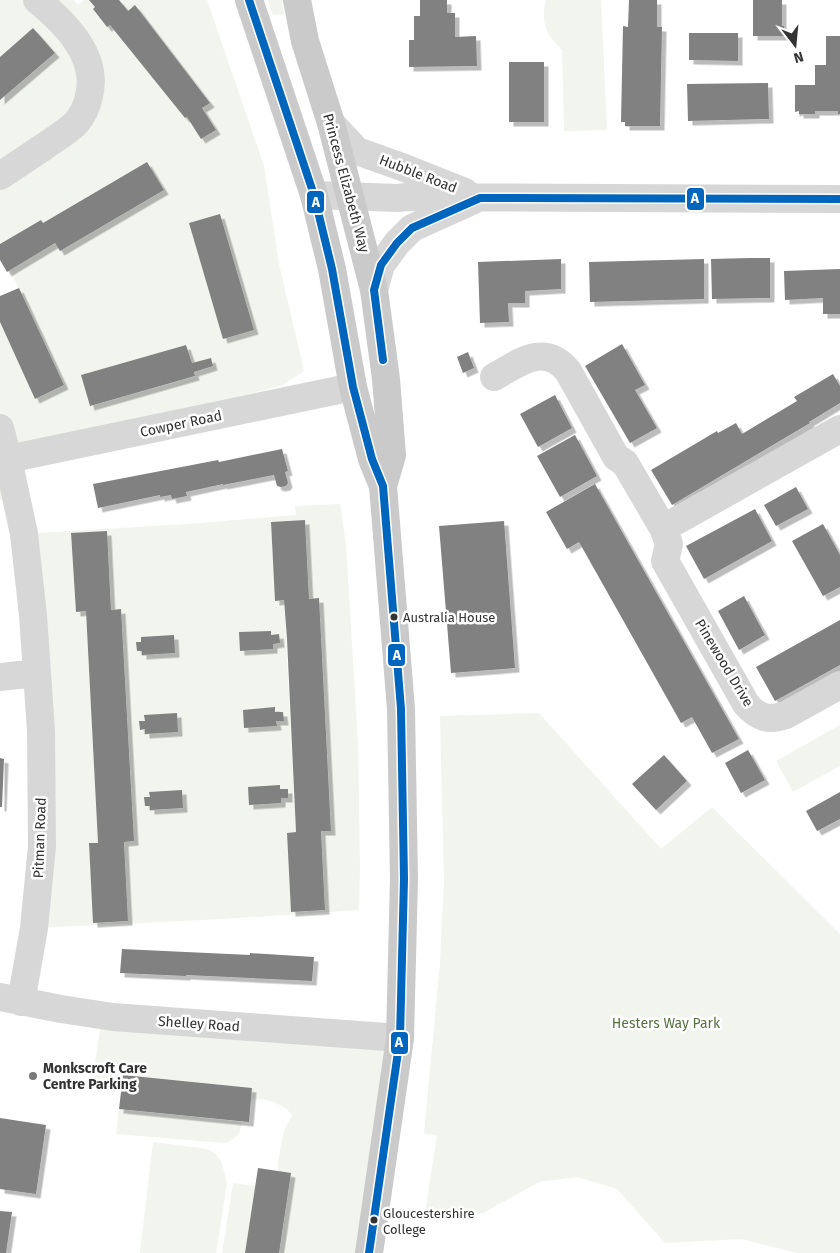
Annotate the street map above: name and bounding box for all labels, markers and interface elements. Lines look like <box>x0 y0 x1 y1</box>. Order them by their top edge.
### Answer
north arrow <box>770 20 820 70</box>
text: N <box>792 48 805 66</box>
street label: Princess Elizabeth Way <box>319 112 373 255</box>
street label: Hubble Road <box>377 151 459 197</box>
line badge: A <box>686 187 705 211</box>
line badge: A <box>306 190 325 214</box>
text: A <box>690 190 700 207</box>
text: A <box>311 194 321 211</box>
street label: Cowper Road <box>139 407 223 441</box>
place label: Australia House <box>403 610 495 625</box>
marker: Australia House <box>389 612 399 622</box>
street label: Pinewood Drive <box>691 616 757 710</box>
line badge: A <box>387 643 406 667</box>
text: A <box>392 647 402 664</box>
street label: Pitman Road <box>30 797 50 879</box>
street label: Shelley Road <box>157 1013 241 1035</box>
park label: Hesters Way Park <box>612 1015 721 1032</box>
line badge: A <box>390 1031 409 1055</box>
text: A <box>394 1034 404 1051</box>
place label: Monkscroft Care Centre Parking <box>43 1060 147 1093</box>
marker: Monkscroft Care Centre Parking <box>27 1070 39 1082</box>
place label: Gloucestershire College <box>383 1206 475 1237</box>
marker: Gloucestershire College <box>369 1215 379 1225</box>

